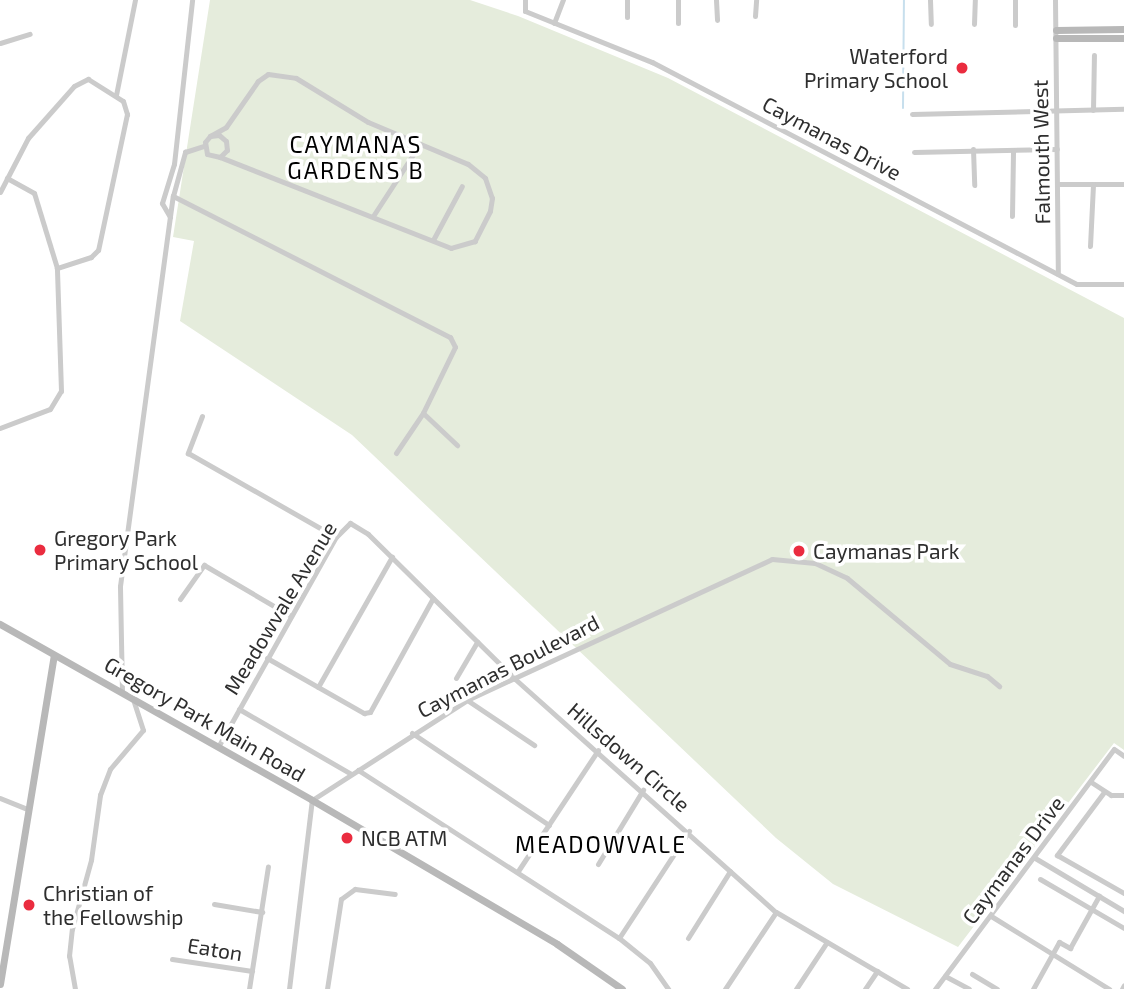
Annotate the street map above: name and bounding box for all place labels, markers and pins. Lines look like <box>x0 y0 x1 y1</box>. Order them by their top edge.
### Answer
place label: Waterford Primary School <box>803 43 948 93</box>
marker: Waterford Primary School <box>954 60 970 76</box>
place label: Gregory Park Primary School <box>54 525 199 575</box>
place label: Caymanas Park <box>813 538 960 564</box>
marker: Gregory Park Primary School <box>32 542 48 558</box>
marker: Caymanas Park <box>791 543 807 559</box>
place label: NCB ATM <box>361 825 448 851</box>
marker: NCB ATM <box>339 830 355 846</box>
place label: Christian of the Fellowship <box>43 880 183 930</box>
marker: Christian of the Fellowship <box>21 897 37 913</box>

